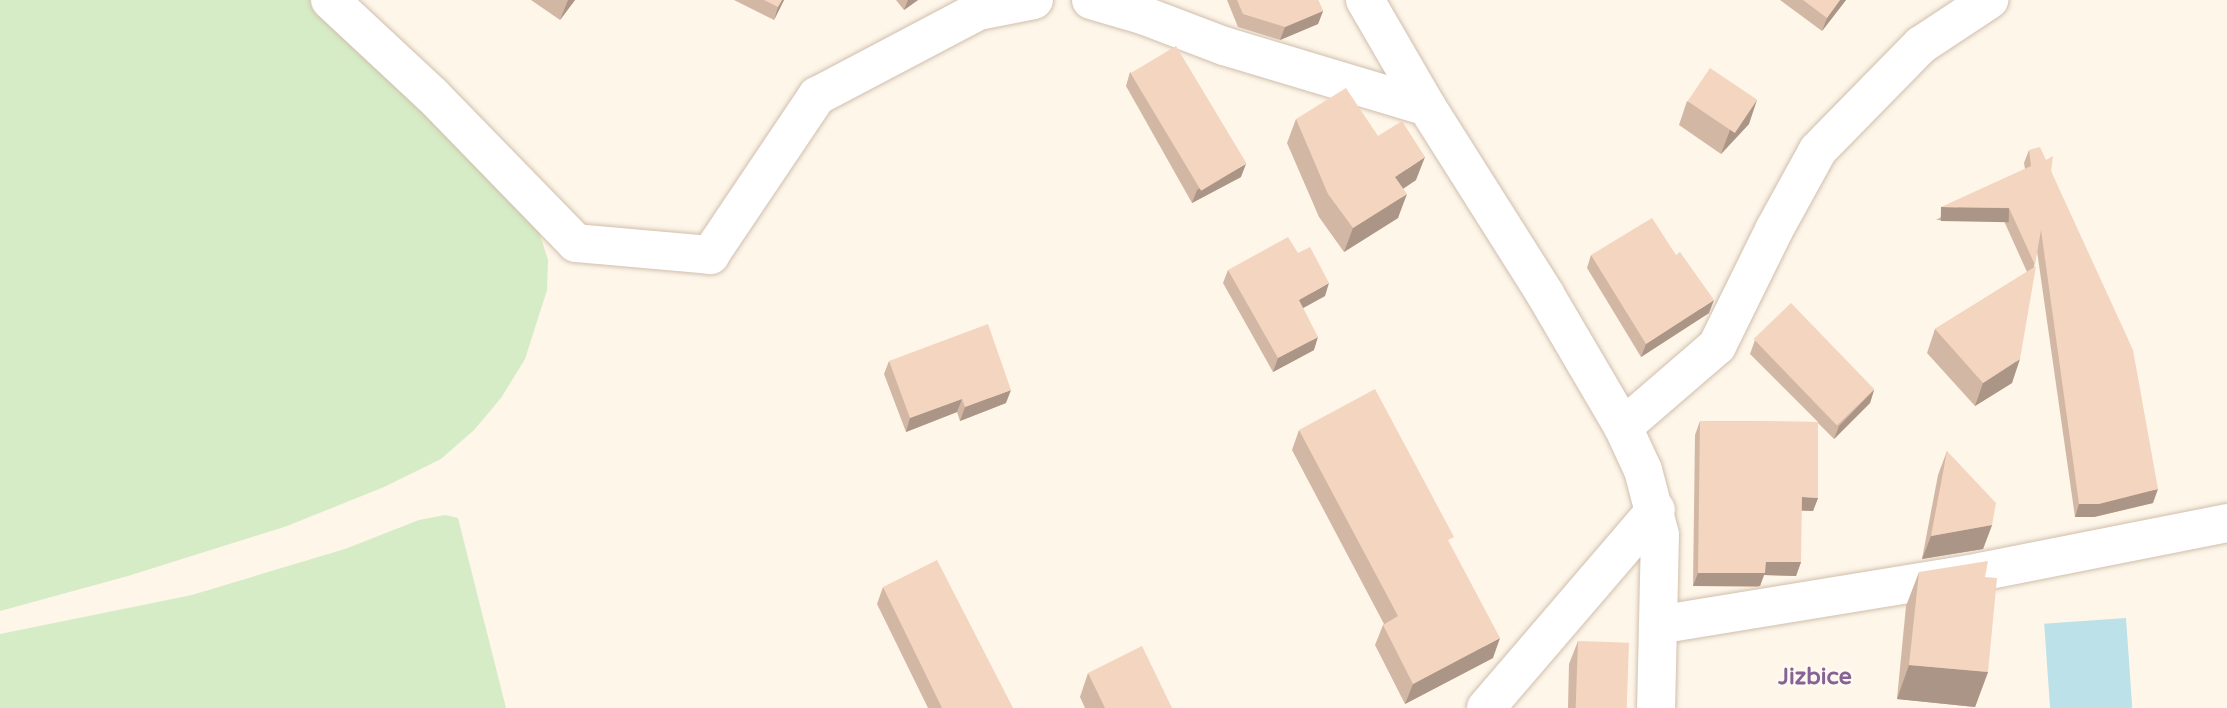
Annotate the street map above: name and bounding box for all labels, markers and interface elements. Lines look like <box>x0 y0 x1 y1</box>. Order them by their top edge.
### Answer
district label: Jizbice <box>1778 663 1852 691</box>

